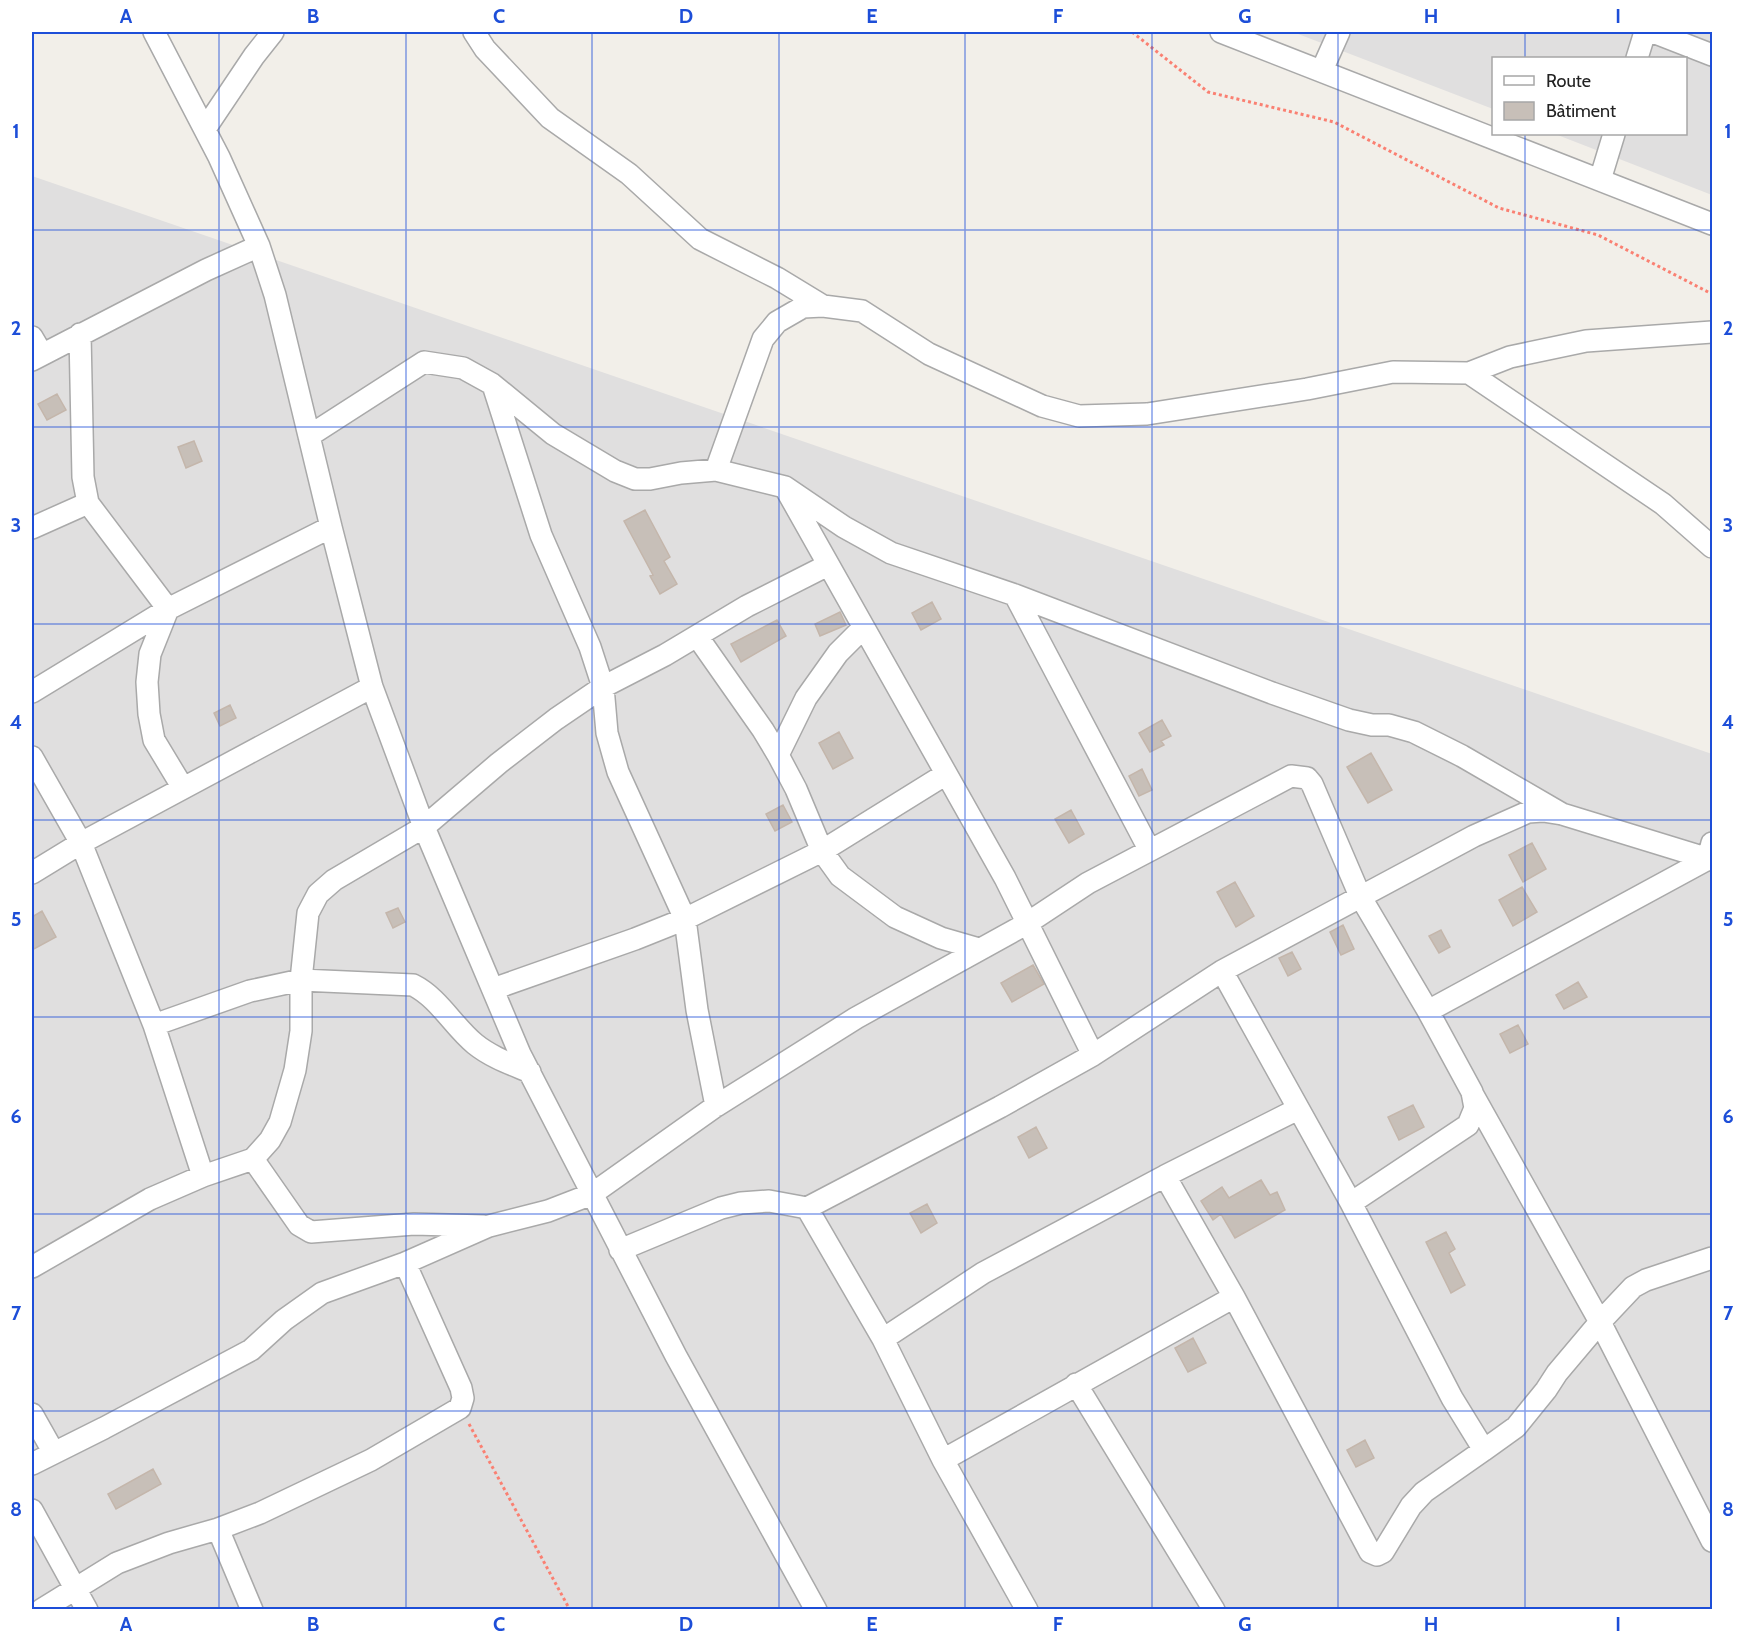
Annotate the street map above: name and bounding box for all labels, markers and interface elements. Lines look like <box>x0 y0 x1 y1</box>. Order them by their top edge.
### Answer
text: A <box>120 4 133 28</box>
text: B <box>307 4 319 28</box>
text: C <box>493 4 505 28</box>
text: D <box>679 4 693 28</box>
text: E <box>866 4 878 28</box>
text: F <box>1053 4 1064 28</box>
text: G <box>1238 4 1252 28</box>
text: H <box>1424 4 1438 28</box>
text: I <box>1615 4 1621 28</box>
legend <box>1492 57 1687 135</box>
text: Route <box>1546 70 1591 92</box>
text: Bâtiment <box>1546 100 1616 122</box>
text: 1 <box>12 119 20 143</box>
text: 1 <box>1724 119 1732 143</box>
text: 2 <box>11 316 21 340</box>
text: 2 <box>1723 316 1733 340</box>
text: 3 <box>11 513 21 537</box>
text: 3 <box>1723 513 1733 537</box>
text: 4 <box>10 710 22 734</box>
text: 4 <box>1722 710 1734 734</box>
text: 5 <box>11 907 21 931</box>
text: 5 <box>1723 907 1733 931</box>
text: 6 <box>10 1104 22 1128</box>
text: 6 <box>1722 1104 1734 1128</box>
text: 7 <box>11 1301 22 1325</box>
text: 7 <box>1723 1301 1734 1325</box>
text: 8 <box>10 1497 22 1521</box>
text: 8 <box>1722 1497 1734 1521</box>
text: A <box>120 1612 133 1636</box>
text: B <box>307 1612 319 1636</box>
text: C <box>493 1612 505 1636</box>
text: D <box>679 1612 693 1636</box>
text: E <box>866 1612 878 1636</box>
text: F <box>1053 1612 1064 1636</box>
text: G <box>1238 1612 1252 1636</box>
text: H <box>1424 1612 1438 1636</box>
text: I <box>1615 1612 1621 1636</box>

